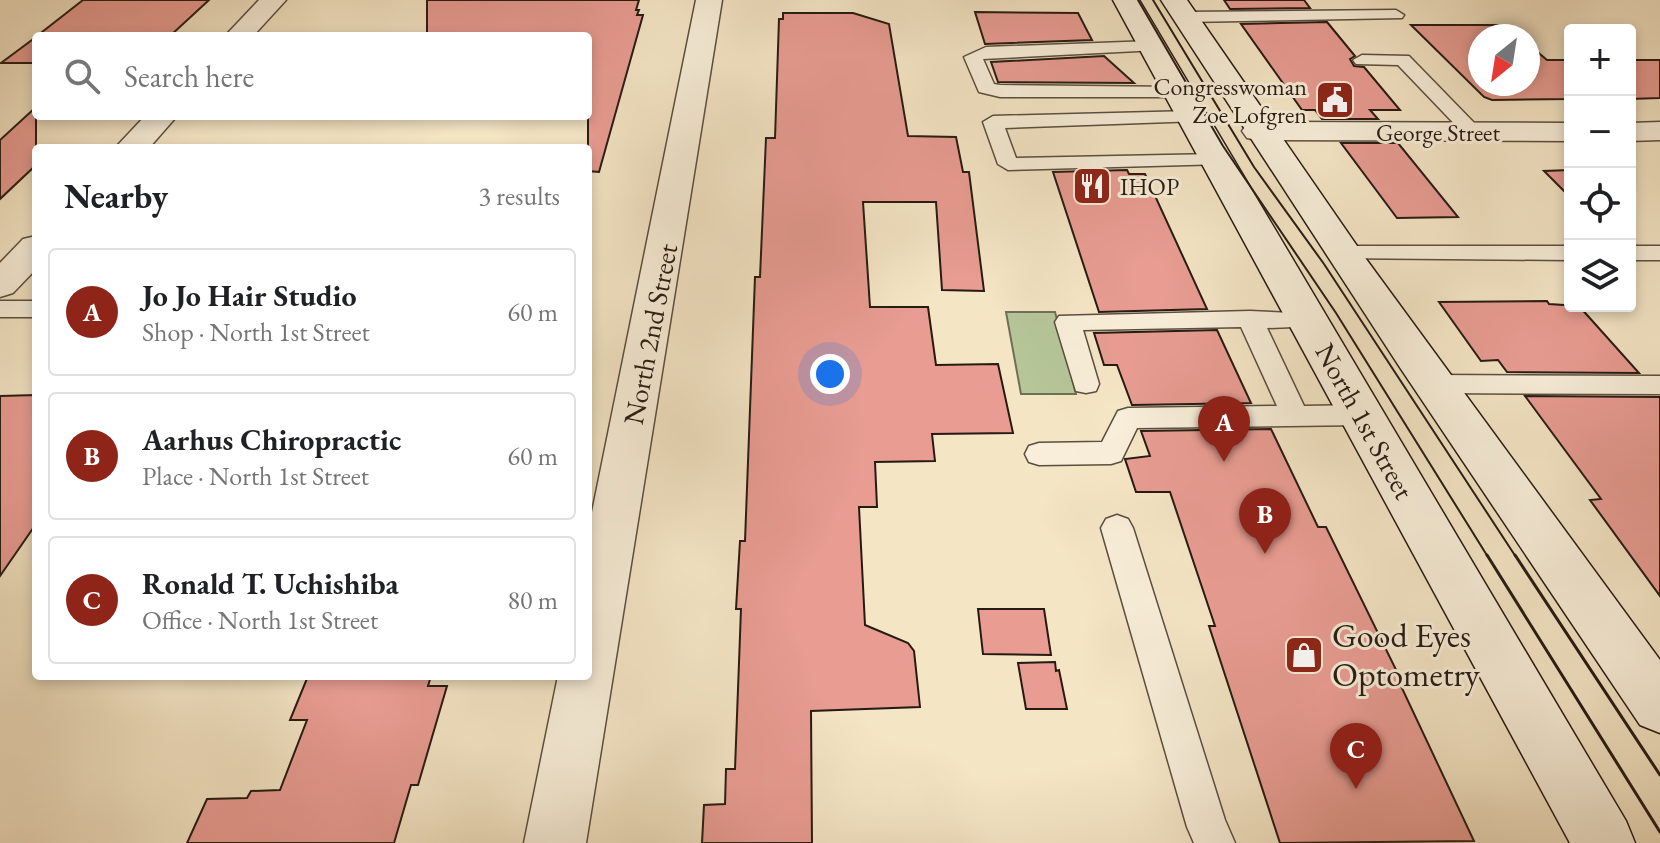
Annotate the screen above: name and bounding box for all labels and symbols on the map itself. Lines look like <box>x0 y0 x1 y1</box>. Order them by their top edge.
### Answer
north arrow <box>1468 24 1540 96</box>
place label: Congresswoman Zoe Lofgren <box>1153 71 1307 130</box>
public building icon: Congresswoman Zoe Lofgren <box>1314 79 1356 121</box>
street label: George Street <box>1376 117 1500 148</box>
restaurant icon: IHOP <box>1071 165 1113 207</box>
place label: IHOP <box>1120 171 1179 202</box>
street label: North 2nd Street <box>615 240 685 428</box>
street label: North 1st Street <box>1307 337 1423 505</box>
your location <box>810 354 850 394</box>
pin: A <box>1198 396 1250 462</box>
pin: B <box>1239 488 1291 554</box>
place label: Good Eyes Optometry <box>1332 613 1481 696</box>
shop icon: Good Eyes Optometry <box>1283 634 1325 676</box>
pin: C <box>1330 723 1382 789</box>

